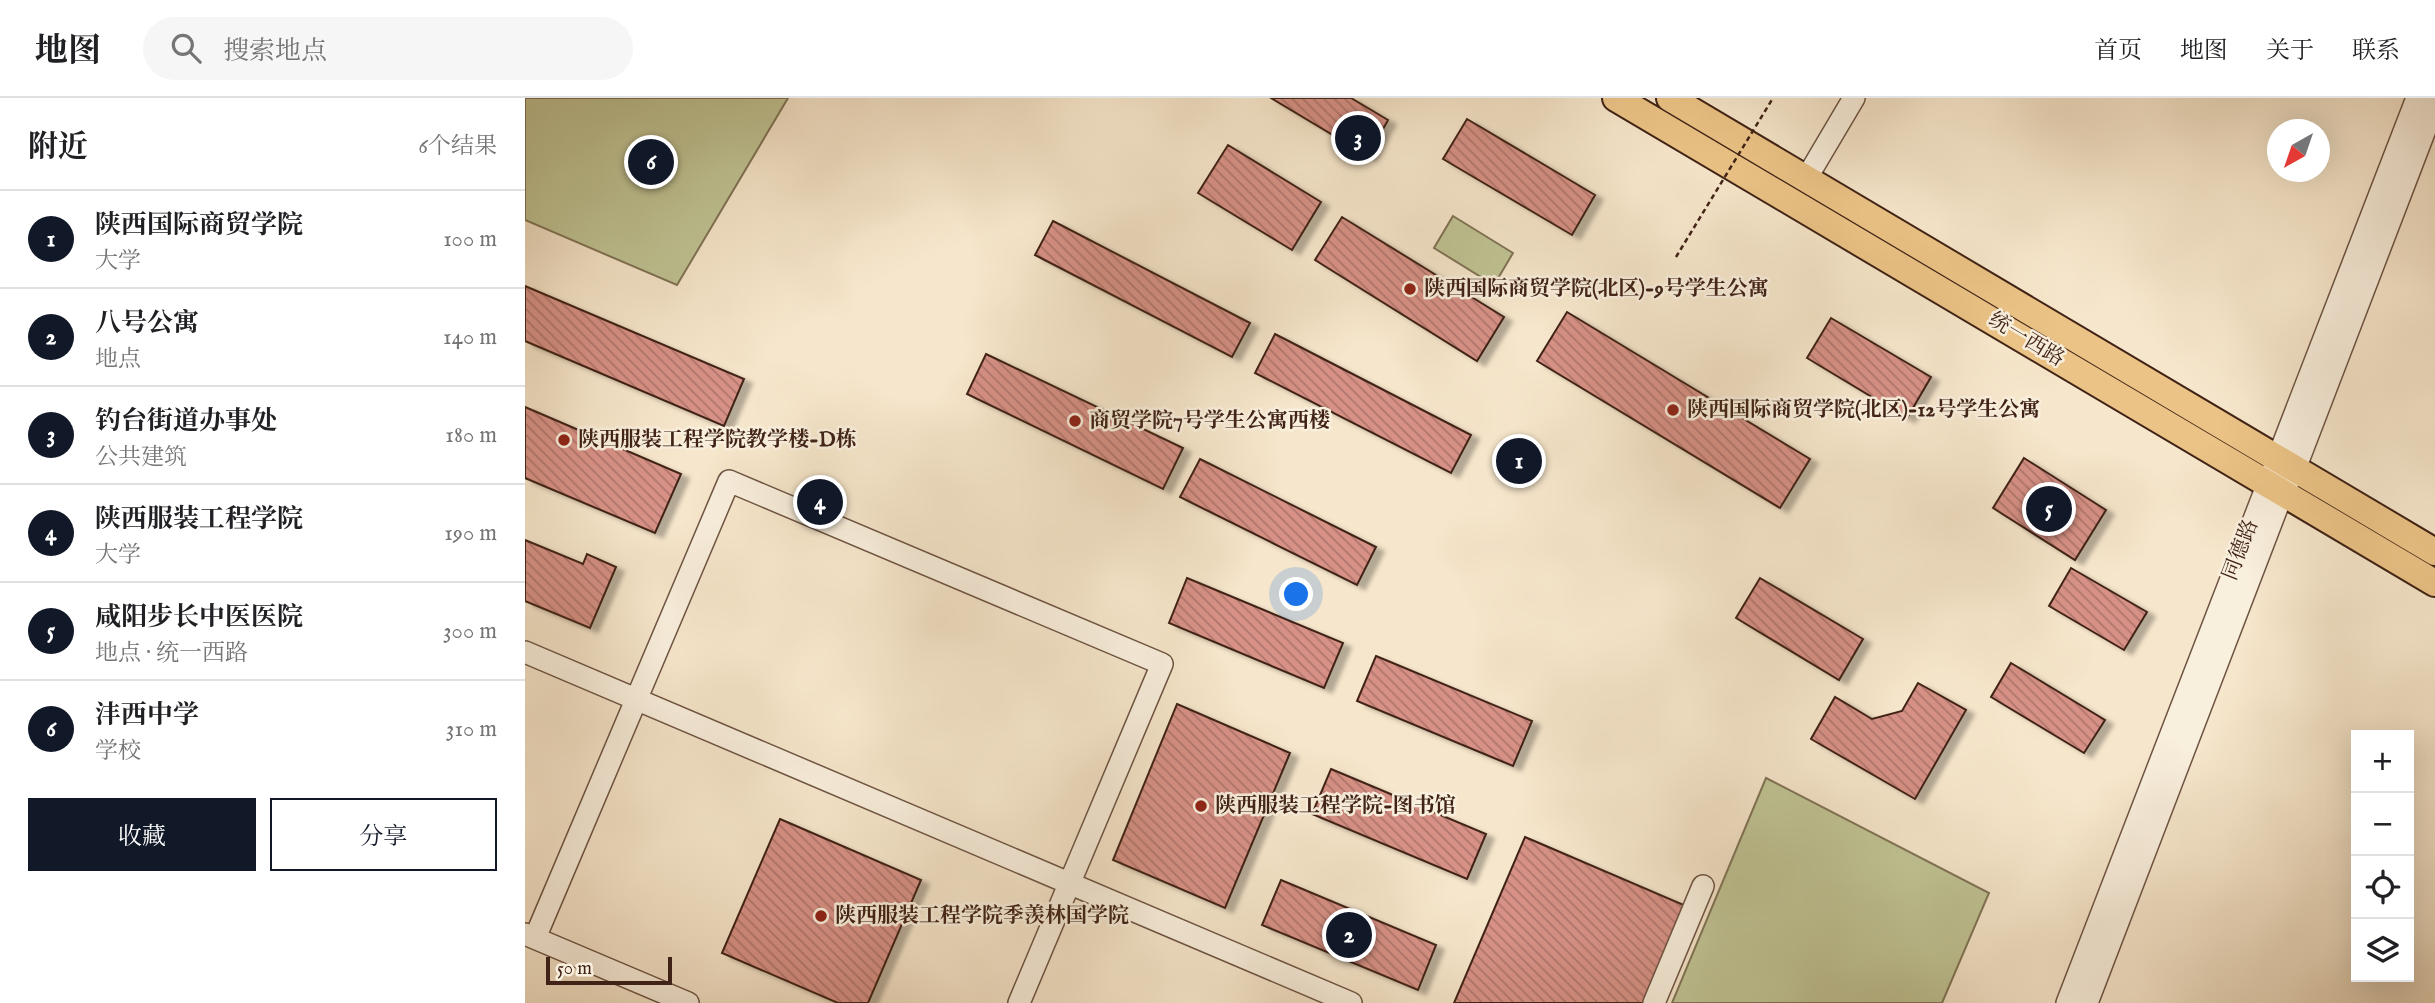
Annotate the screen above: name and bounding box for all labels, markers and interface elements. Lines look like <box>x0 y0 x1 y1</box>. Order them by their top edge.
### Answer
search box <box>143 17 633 80</box>
icon: search <box>167 29 205 67</box>
text: 地图 <box>35 31 101 73</box>
text: 搜索地点 <box>223 35 327 68</box>
text: 首页 <box>2094 36 2142 67</box>
text: 地图 <box>2180 36 2228 67</box>
text: 关于 <box>2266 36 2314 67</box>
text: 联系 <box>2352 36 2400 67</box>
pin: 3 <box>1335 112 1381 164</box>
north arrow <box>2267 119 2330 182</box>
text: 附近 <box>28 129 88 167</box>
text: 6个结果 <box>418 132 497 161</box>
pin: 6 <box>628 136 674 188</box>
text: 陕西国际商贸学院 <box>95 209 303 242</box>
text: 1 <box>47 225 55 254</box>
text: 100 m <box>443 225 497 254</box>
text: 大学 <box>95 247 141 276</box>
place label: 陕西国际商贸学院(北区)-9号学生公寓 <box>1424 276 1769 303</box>
marker: 陕西国际商贸学院(北区)-9号学生公寓 <box>1402 281 1418 297</box>
text: 八号公寓 <box>95 307 199 340</box>
street label: 统一西路 <box>1983 307 2069 373</box>
text: 2 <box>46 323 56 352</box>
text: 140 m <box>443 323 497 352</box>
text: 地点 <box>95 345 141 374</box>
place label: 陕西国际商贸学院(北区)-12号学生公寓 <box>1687 397 2040 424</box>
marker: 陕西国际商贸学院(北区)-12号学生公寓 <box>1665 402 1681 418</box>
text: 钓台街道办事处 <box>95 405 277 438</box>
place label: 商贸学院7号学生公寓西楼 <box>1089 408 1330 435</box>
marker: 商贸学院7号学生公寓西楼 <box>1067 413 1083 429</box>
text: 3 <box>47 421 55 450</box>
text: 180 m <box>445 421 497 450</box>
place label: 陕西服装工程学院教学楼-D栋 <box>578 427 857 454</box>
marker: 陕西服装工程学院教学楼-D栋 <box>556 432 572 448</box>
pin: 1 <box>1496 435 1542 487</box>
text: 公共建筑 <box>95 443 187 472</box>
pin: 4 <box>797 476 843 528</box>
pin: 5 <box>2026 483 2072 535</box>
text: 陕西服装工程学院 <box>95 503 303 536</box>
street label: 同德路 <box>2217 516 2265 584</box>
text: 4 <box>45 519 57 548</box>
text: 190 m <box>444 519 497 548</box>
text: 大学 <box>95 541 141 570</box>
your location <box>1279 577 1313 611</box>
text: 咸阳步长中医医院 <box>95 601 303 634</box>
text: 5 <box>47 617 55 646</box>
text: 300 m <box>443 617 497 646</box>
text: 地点 · 统一西路 <box>95 639 248 668</box>
text: 沣西中学 <box>95 699 199 732</box>
text: 6 <box>46 715 56 744</box>
text: 310 m <box>446 715 497 744</box>
map controls <box>2351 730 2414 982</box>
button: + <box>2351 730 2414 793</box>
text: 学校 <box>95 737 141 766</box>
place label: 陕西服装工程学院-图书馆 <box>1215 793 1456 820</box>
button: − <box>2351 793 2414 856</box>
button: 收藏 <box>28 798 256 871</box>
button: 分享 <box>270 798 497 871</box>
marker: 陕西服装工程学院-图书馆 <box>1193 798 1209 814</box>
button: locate <box>2351 856 2414 919</box>
place label: 陕西服装工程学院季羡林国学院 <box>835 903 1129 930</box>
marker: 陕西服装工程学院季羡林国学院 <box>813 908 829 924</box>
pin: 2 <box>1326 909 1372 961</box>
button: layers <box>2351 919 2414 982</box>
scale bar <box>546 954 672 986</box>
text: 50 m <box>557 957 592 981</box>

